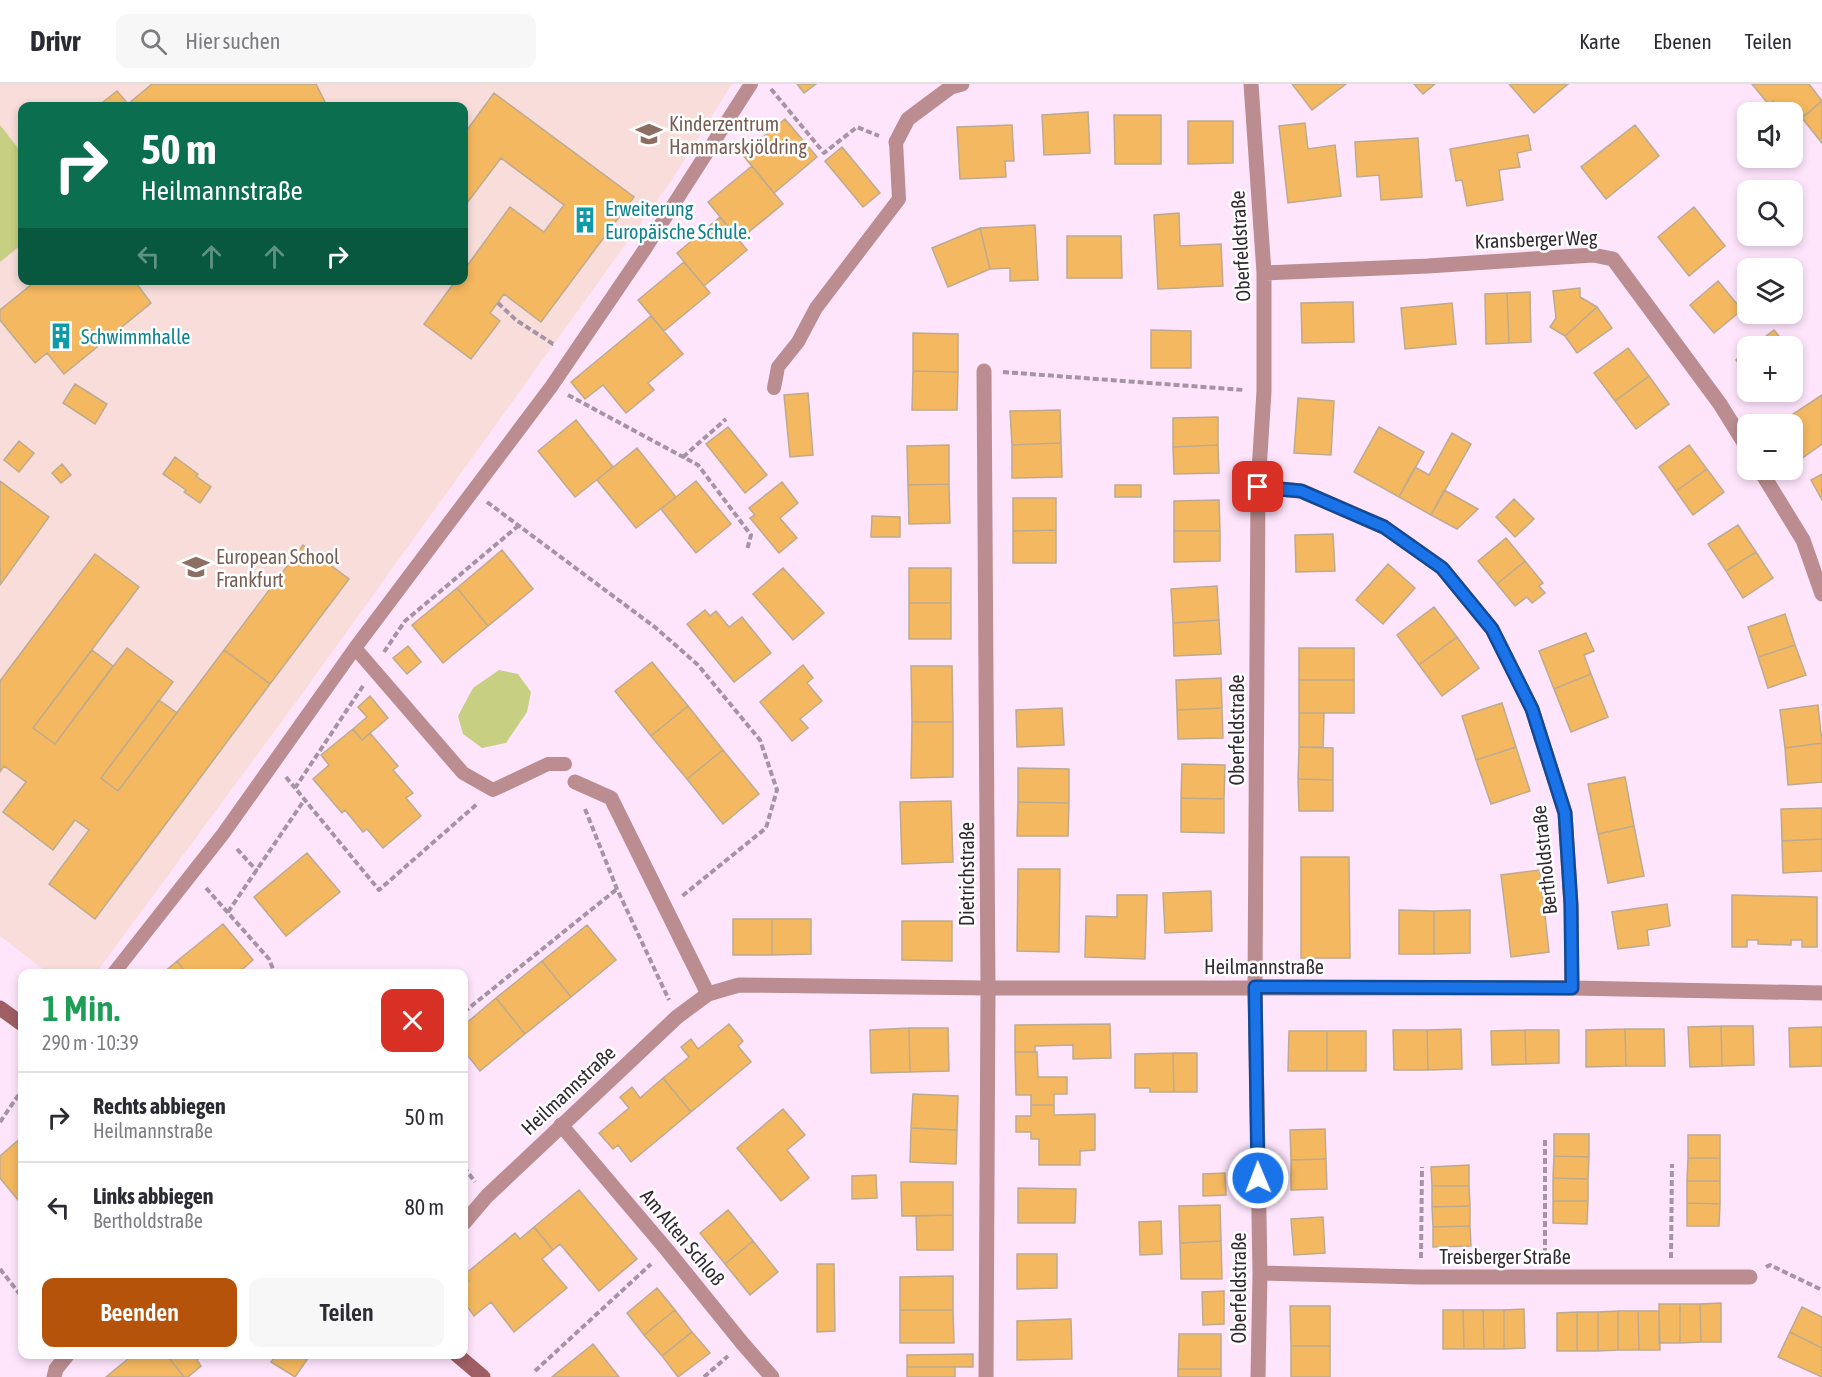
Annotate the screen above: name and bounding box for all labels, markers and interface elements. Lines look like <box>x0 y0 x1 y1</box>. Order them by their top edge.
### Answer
search box <box>116 14 536 68</box>
text: Drivr <box>30 25 80 57</box>
icon: search <box>137 25 170 58</box>
text: Hier suchen <box>185 28 280 54</box>
text: Karte <box>1579 29 1620 53</box>
text: Ebenen <box>1653 29 1712 53</box>
text: Teilen <box>1745 29 1792 53</box>
map controls <box>1737 102 1803 480</box>
button: sound <box>1737 102 1803 168</box>
place label: Kinderzentrum Hammarskjöldring <box>669 112 808 158</box>
school or university icon: Kinderzentrum Hammarskjöldring <box>634 119 664 149</box>
text: 50 m <box>141 125 216 173</box>
icon: right <box>42 126 120 204</box>
text: Heilmannstraße <box>141 175 303 206</box>
button: search <box>1737 180 1803 246</box>
street label: Oberfeldstraße <box>1226 190 1254 302</box>
place label: Erweiterung Europäische Schule. <box>605 197 751 243</box>
building icon: Erweiterung Europäische Schule. <box>570 205 600 235</box>
street label: Kransberger Weg <box>1474 225 1598 253</box>
icon: left <box>132 240 165 273</box>
icon: ahead <box>195 240 228 273</box>
icon: ahead <box>258 240 291 273</box>
icon: right <box>321 240 354 273</box>
button: layers <box>1737 258 1803 324</box>
building icon: Schwimmhalle <box>46 321 76 351</box>
place label: Schwimmhalle <box>81 325 190 348</box>
button: + <box>1737 336 1803 402</box>
button: − <box>1737 414 1803 480</box>
pin <box>1232 461 1283 512</box>
icon: arrive <box>1241 470 1274 503</box>
place label: European School Frankfurt <box>216 545 340 591</box>
school or university icon: European School Frankfurt <box>181 552 211 582</box>
street label: Oberfeldstraße <box>1225 674 1248 786</box>
street label: Bertholdstraße <box>1527 804 1561 916</box>
street label: Dietrichstraße <box>955 822 978 926</box>
street label: Heilmannstraße <box>1204 955 1324 978</box>
text: 1 Min. <box>42 987 120 1029</box>
button: close <box>381 989 444 1052</box>
text: 290 m · 10:39 <box>42 1031 139 1054</box>
street label: Heilmannstraße <box>516 1041 620 1139</box>
text: Rechts abbiegen <box>93 1093 226 1119</box>
icon: right <box>42 1101 75 1134</box>
text: 50 m <box>404 1104 444 1130</box>
text: Heilmannstraße <box>93 1119 213 1142</box>
position arrow <box>1226 1146 1290 1210</box>
text: Links abbiegen <box>93 1183 214 1209</box>
street label: Am Alten Schloß <box>636 1184 730 1290</box>
icon: left <box>42 1191 75 1224</box>
text: 80 m <box>404 1194 444 1220</box>
text: Bertholdstraße <box>93 1209 203 1232</box>
street label: Oberfeldstraße <box>1227 1232 1250 1344</box>
street label: Treisberger Straße <box>1439 1245 1571 1268</box>
button: Beenden <box>42 1278 237 1347</box>
button: Teilen <box>249 1278 444 1347</box>

